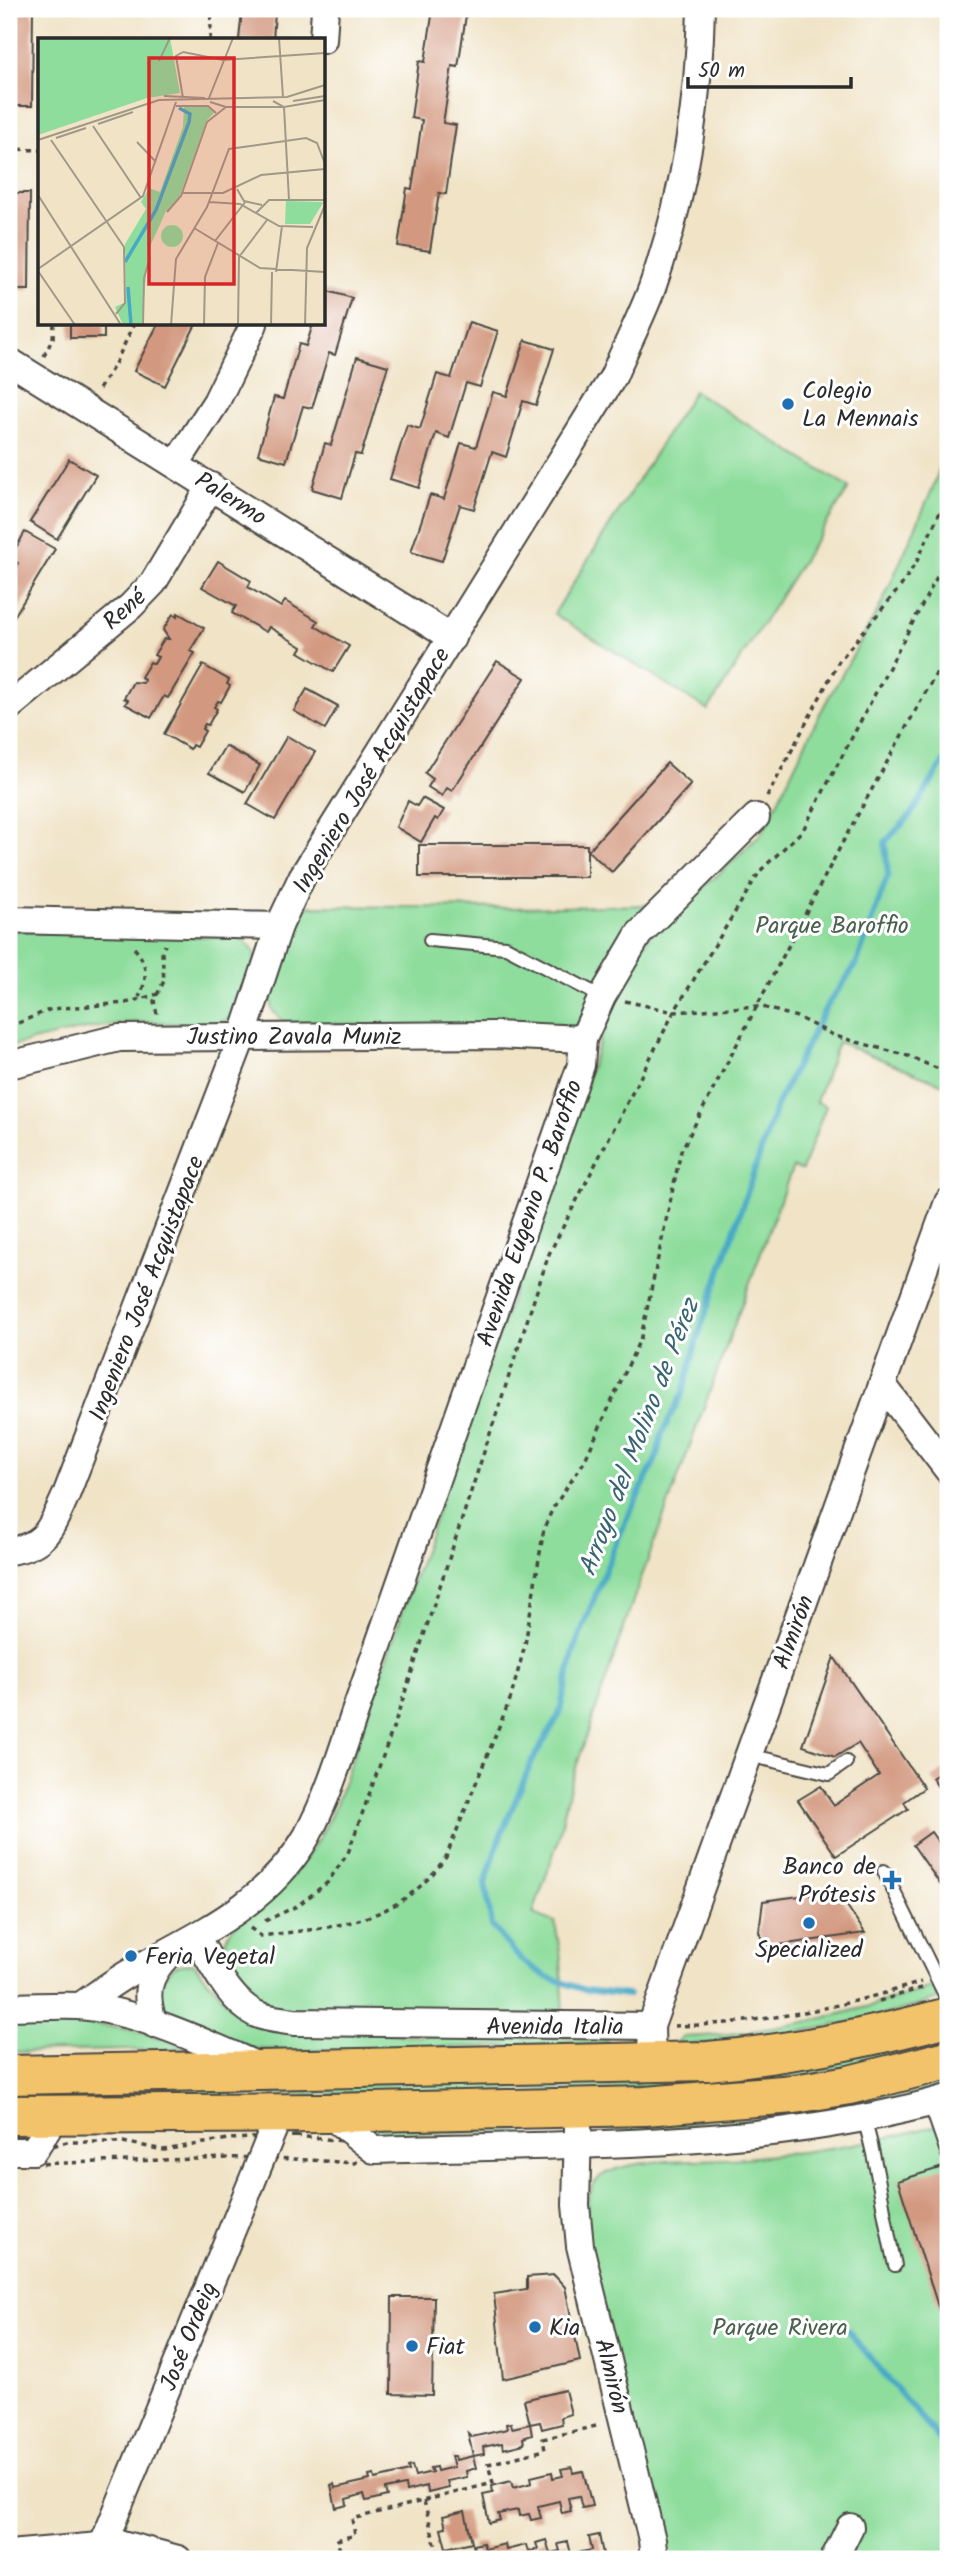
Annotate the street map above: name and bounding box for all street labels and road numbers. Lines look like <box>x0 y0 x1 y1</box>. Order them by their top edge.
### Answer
street label: Palermo <box>186 462 274 537</box>
street label: René <box>94 579 157 641</box>
street label: Ingeniero José Acquistapace <box>283 640 462 901</box>
street label: Justino Zavala Muniz <box>186 1018 402 1057</box>
street label: Avenida Eugenio P. Baroffio <box>466 1075 594 1352</box>
street label: Ingeniero José Acquistapace <box>79 1150 216 1427</box>
street label: Almirón <box>763 1590 826 1675</box>
street label: Avenida Italia <box>486 2008 624 2047</box>
street label: José Ordeig <box>150 2276 229 2397</box>
street label: Almirón <box>582 2334 639 2418</box>

